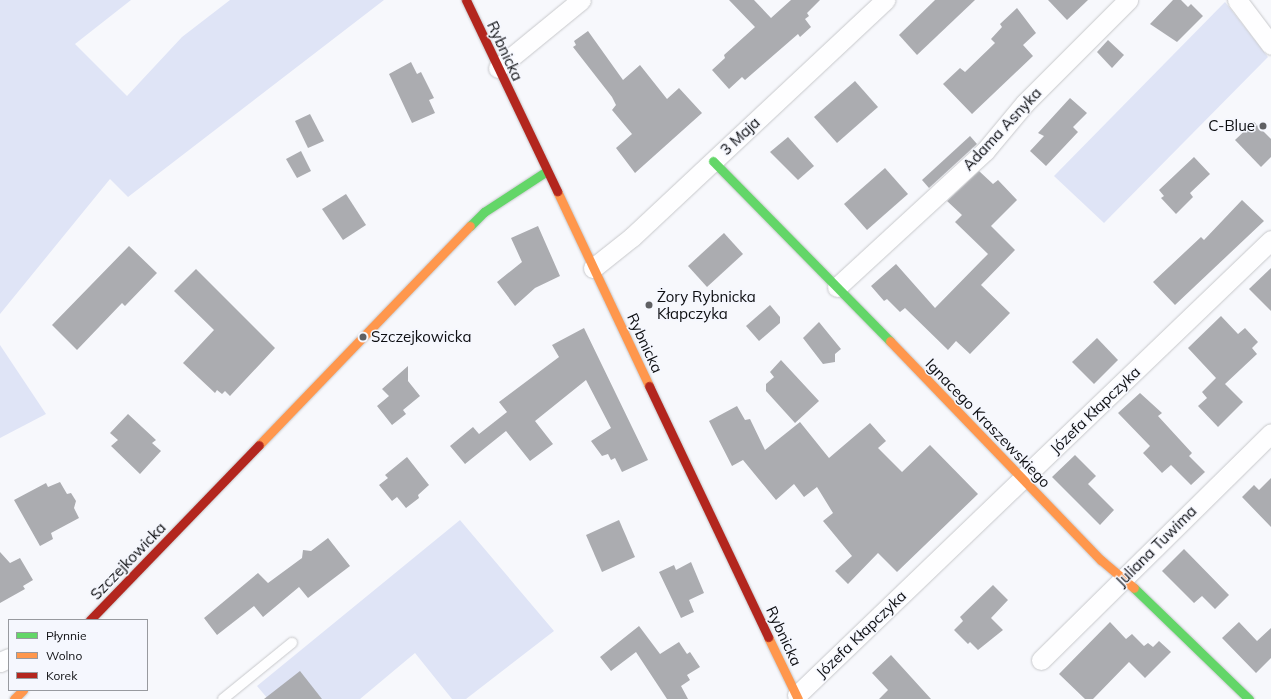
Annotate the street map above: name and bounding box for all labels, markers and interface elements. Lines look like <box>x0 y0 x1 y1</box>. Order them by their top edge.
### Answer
street label: Rybnicka <box>483 18 527 84</box>
street label: Adama Asnyka <box>959 84 1045 174</box>
street label: 3 Maja <box>717 113 763 159</box>
place label: C-Blue <box>1208 117 1255 135</box>
marker: C-Blue <box>1258 121 1268 131</box>
place label: Żory Rybnicka Kłapczyka <box>657 287 756 322</box>
marker: Żory Rybnicka Kłapczyka <box>644 300 654 310</box>
street label: Rybnicka <box>623 310 667 376</box>
place label: Szczejkowicka <box>371 328 471 346</box>
marker: Szczejkowicka <box>358 332 368 342</box>
street label: Ignacego Kraszewskiego <box>922 355 1054 491</box>
street label: Józefa Kłapczyka <box>1046 363 1144 457</box>
street label: Juliana Tuwima <box>1112 502 1200 590</box>
street label: Szczejkowicka <box>87 519 169 603</box>
street label: Józefa Kłapczyka <box>812 587 910 681</box>
street label: Rybnicka <box>762 603 806 669</box>
legend <box>8 619 148 691</box>
text: Płynnie <box>46 628 87 643</box>
text: Wolno <box>46 648 82 663</box>
text: Korek <box>46 668 77 683</box>

